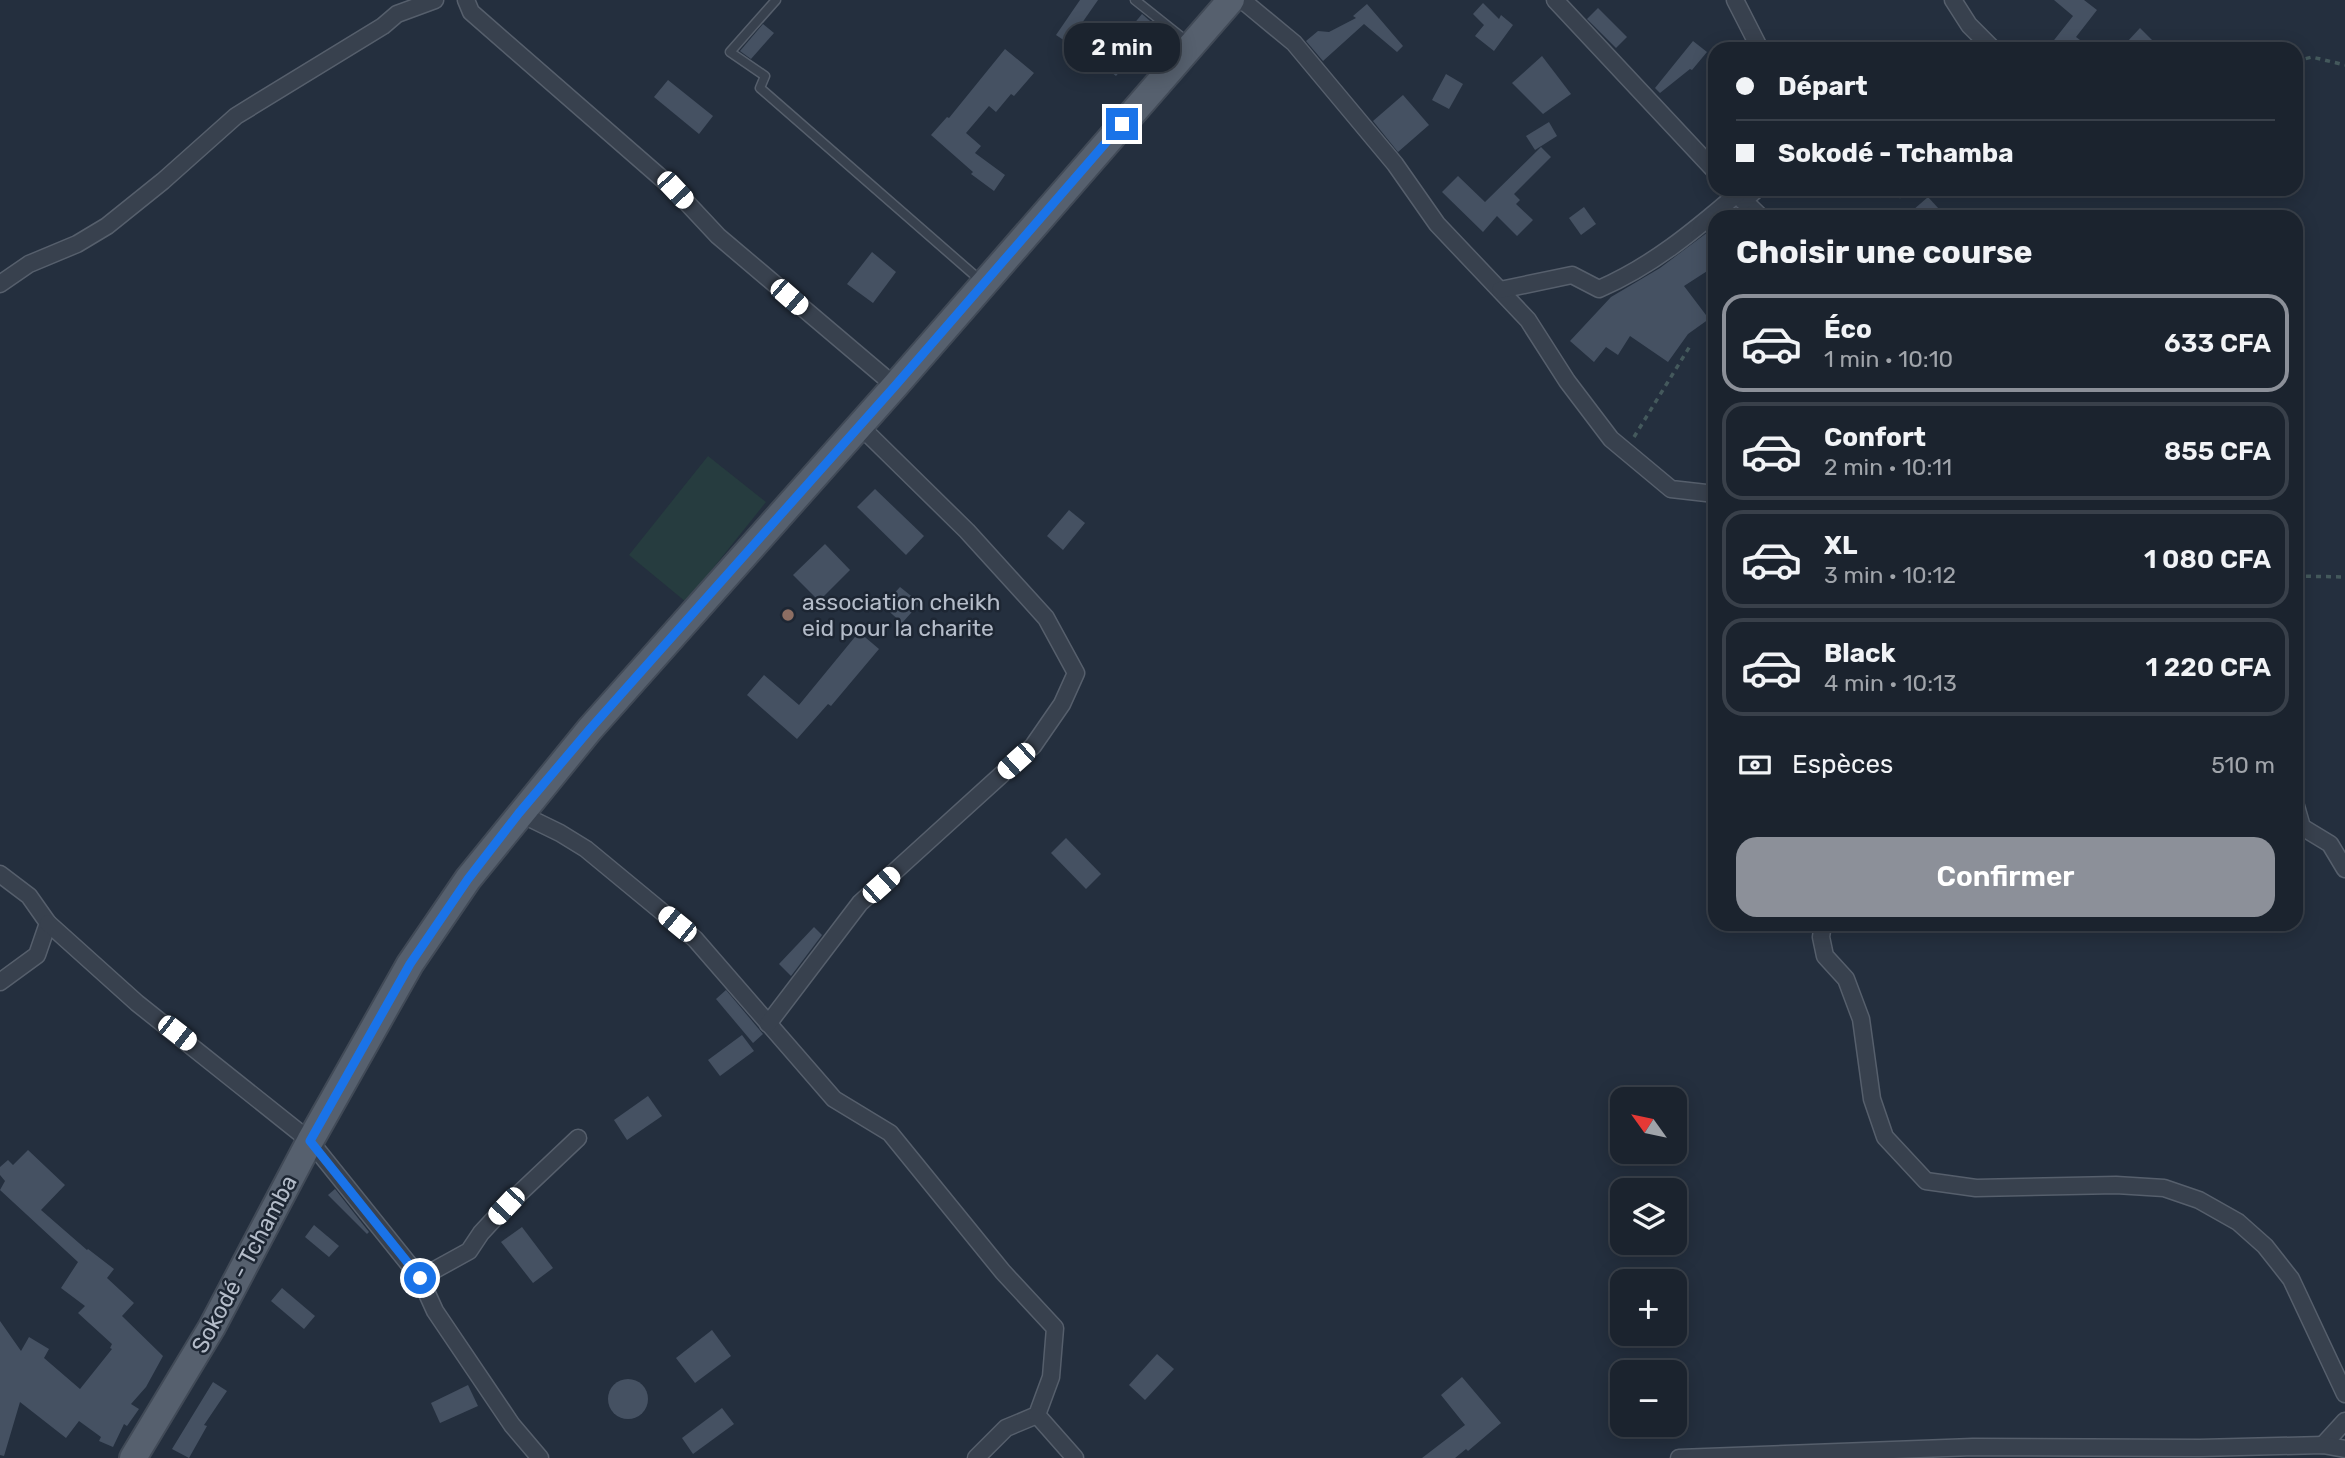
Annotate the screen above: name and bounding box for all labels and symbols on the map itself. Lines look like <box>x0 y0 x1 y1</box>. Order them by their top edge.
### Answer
callout: 2 min <box>1064 23 1180 72</box>
route end <box>1106 108 1138 140</box>
car <box>653 167 698 213</box>
car <box>767 275 812 319</box>
place label: association cheikh eid pour la charite <box>802 588 1001 642</box>
marker: association cheikh eid pour la charite <box>780 607 796 623</box>
car <box>994 739 1039 783</box>
car <box>859 863 904 907</box>
car <box>655 903 700 945</box>
car <box>154 1012 201 1054</box>
north arrow <box>1610 1087 1687 1164</box>
street label: Sokodé - Tchamba <box>185 1170 303 1358</box>
car <box>484 1183 529 1229</box>
route start <box>404 1262 436 1294</box>

